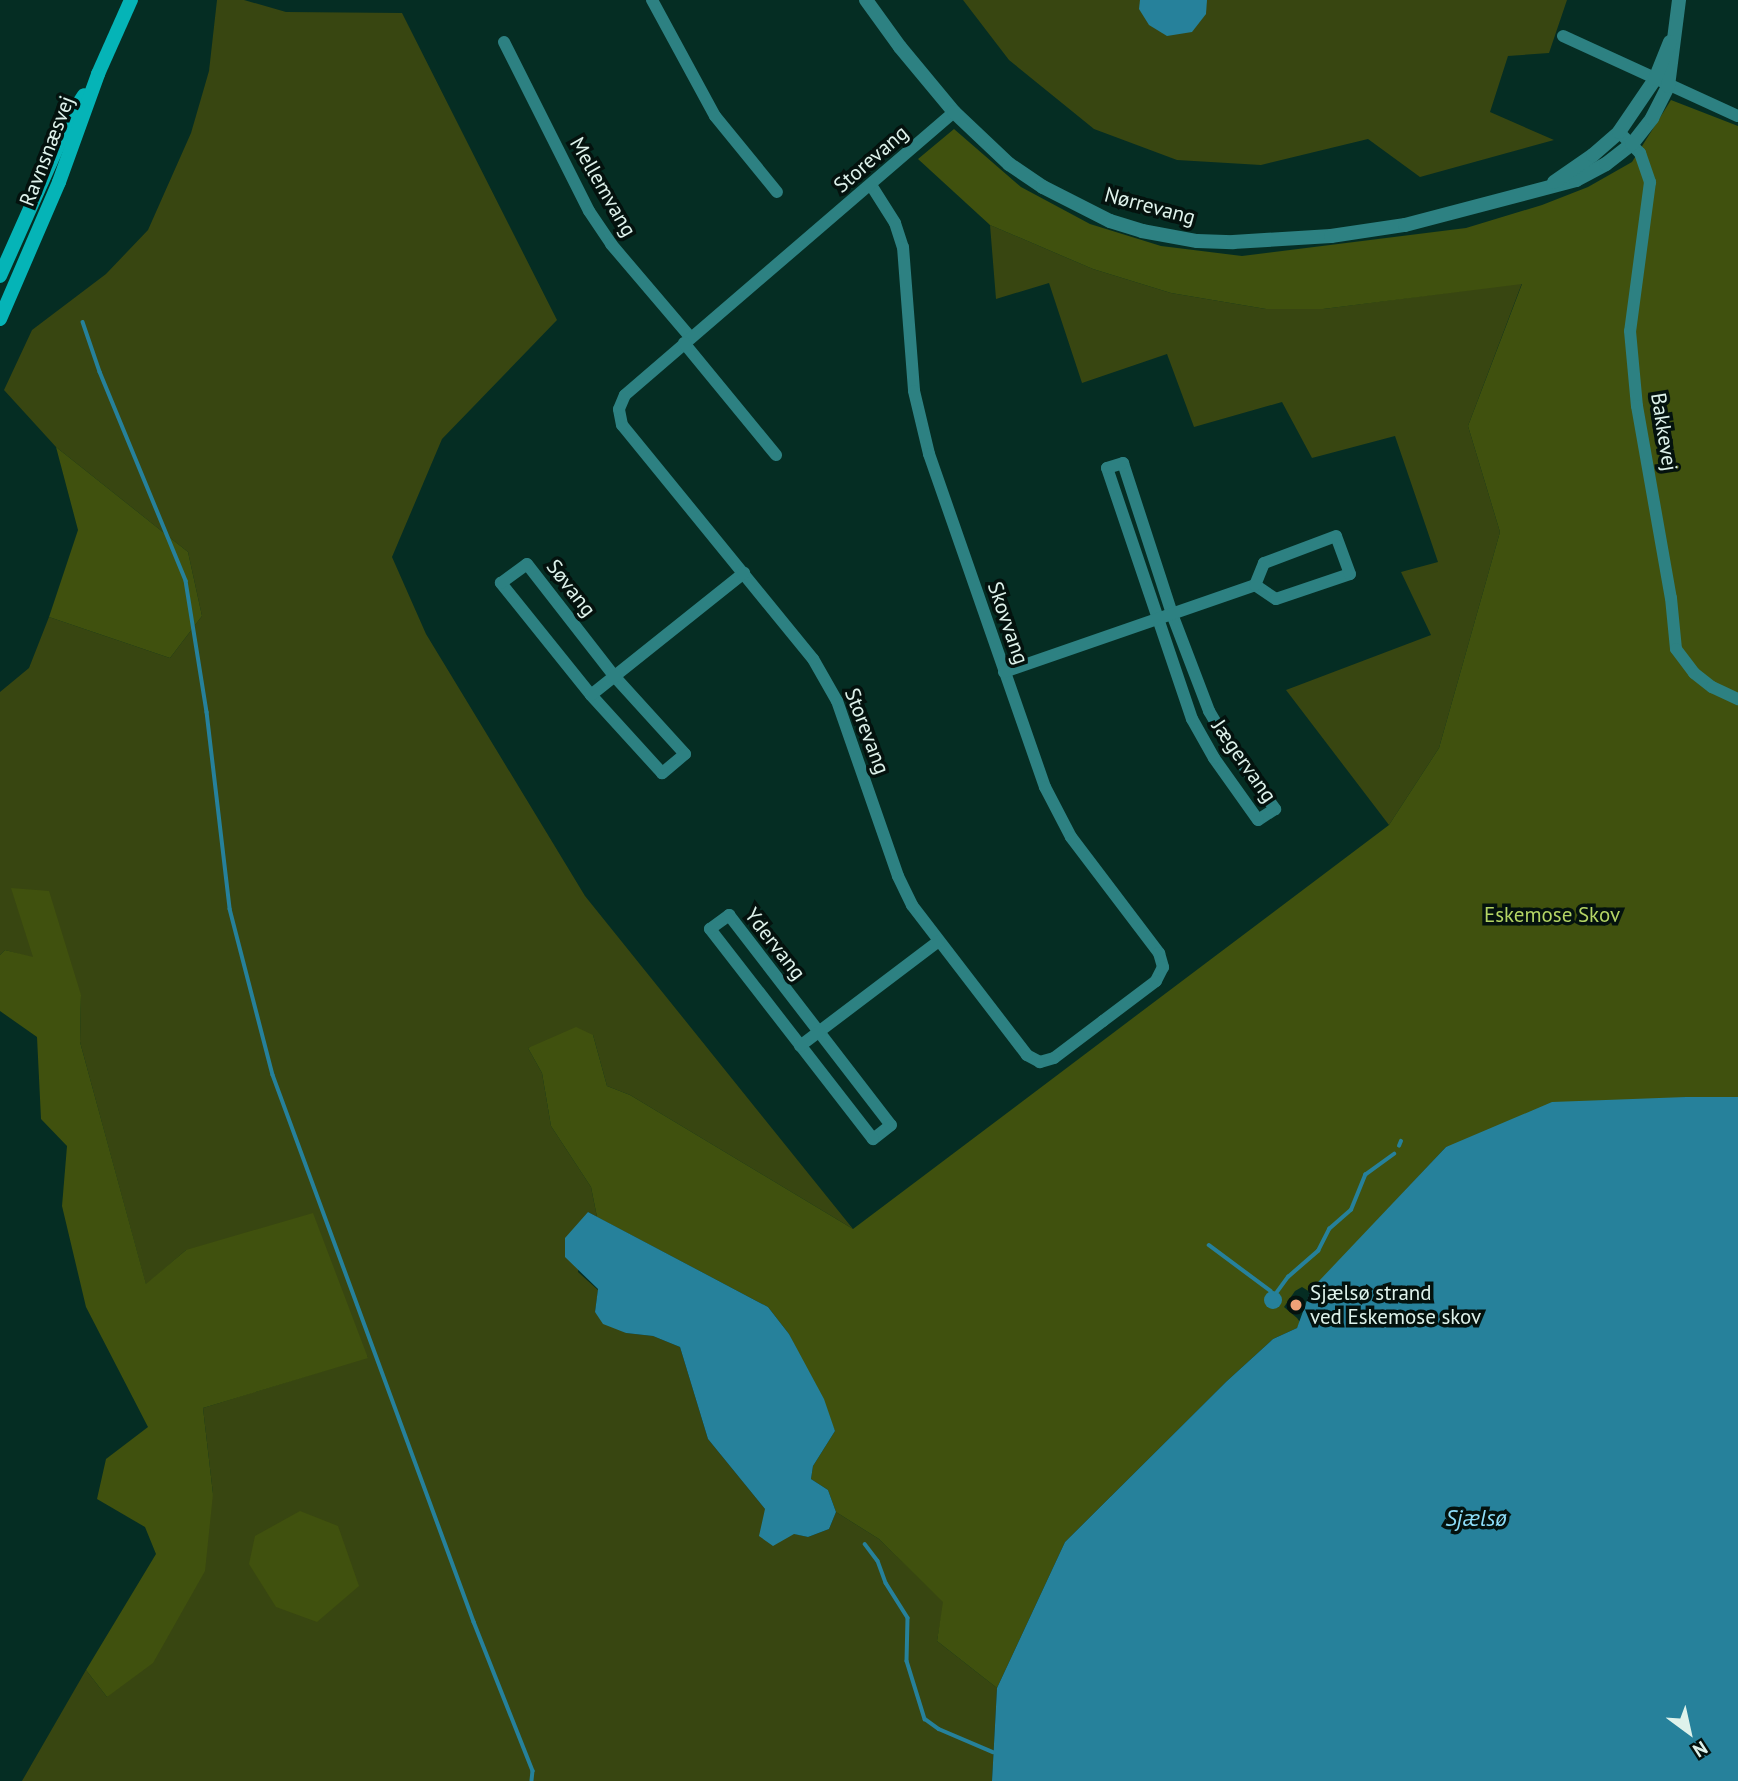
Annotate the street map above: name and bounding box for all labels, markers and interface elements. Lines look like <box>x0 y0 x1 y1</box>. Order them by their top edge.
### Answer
street label: Ravnsnæsvej <box>14 92 80 210</box>
street label: Storevang <box>829 120 913 198</box>
street label: Mellemvang <box>564 133 642 241</box>
street label: Nørrevang <box>1102 182 1198 230</box>
street label: Bakkevej <box>1645 391 1683 473</box>
street label: Søvang <box>541 554 601 622</box>
street label: Skovvang <box>982 578 1034 668</box>
street label: Storevang <box>839 685 895 777</box>
street label: Jægervang <box>1206 715 1282 807</box>
park label: Eskemose Skov <box>1484 902 1620 928</box>
street label: Ydervang <box>739 903 811 985</box>
place label: Sjælsø strand ved Eskemose skov <box>1310 1280 1481 1330</box>
marker: Sjælsø strand ved Eskemose skov <box>1288 1297 1304 1313</box>
water label: Sjælsø <box>1445 1504 1507 1532</box>
north arrow <box>1654 1697 1724 1767</box>
text: N <box>1689 1736 1712 1763</box>

